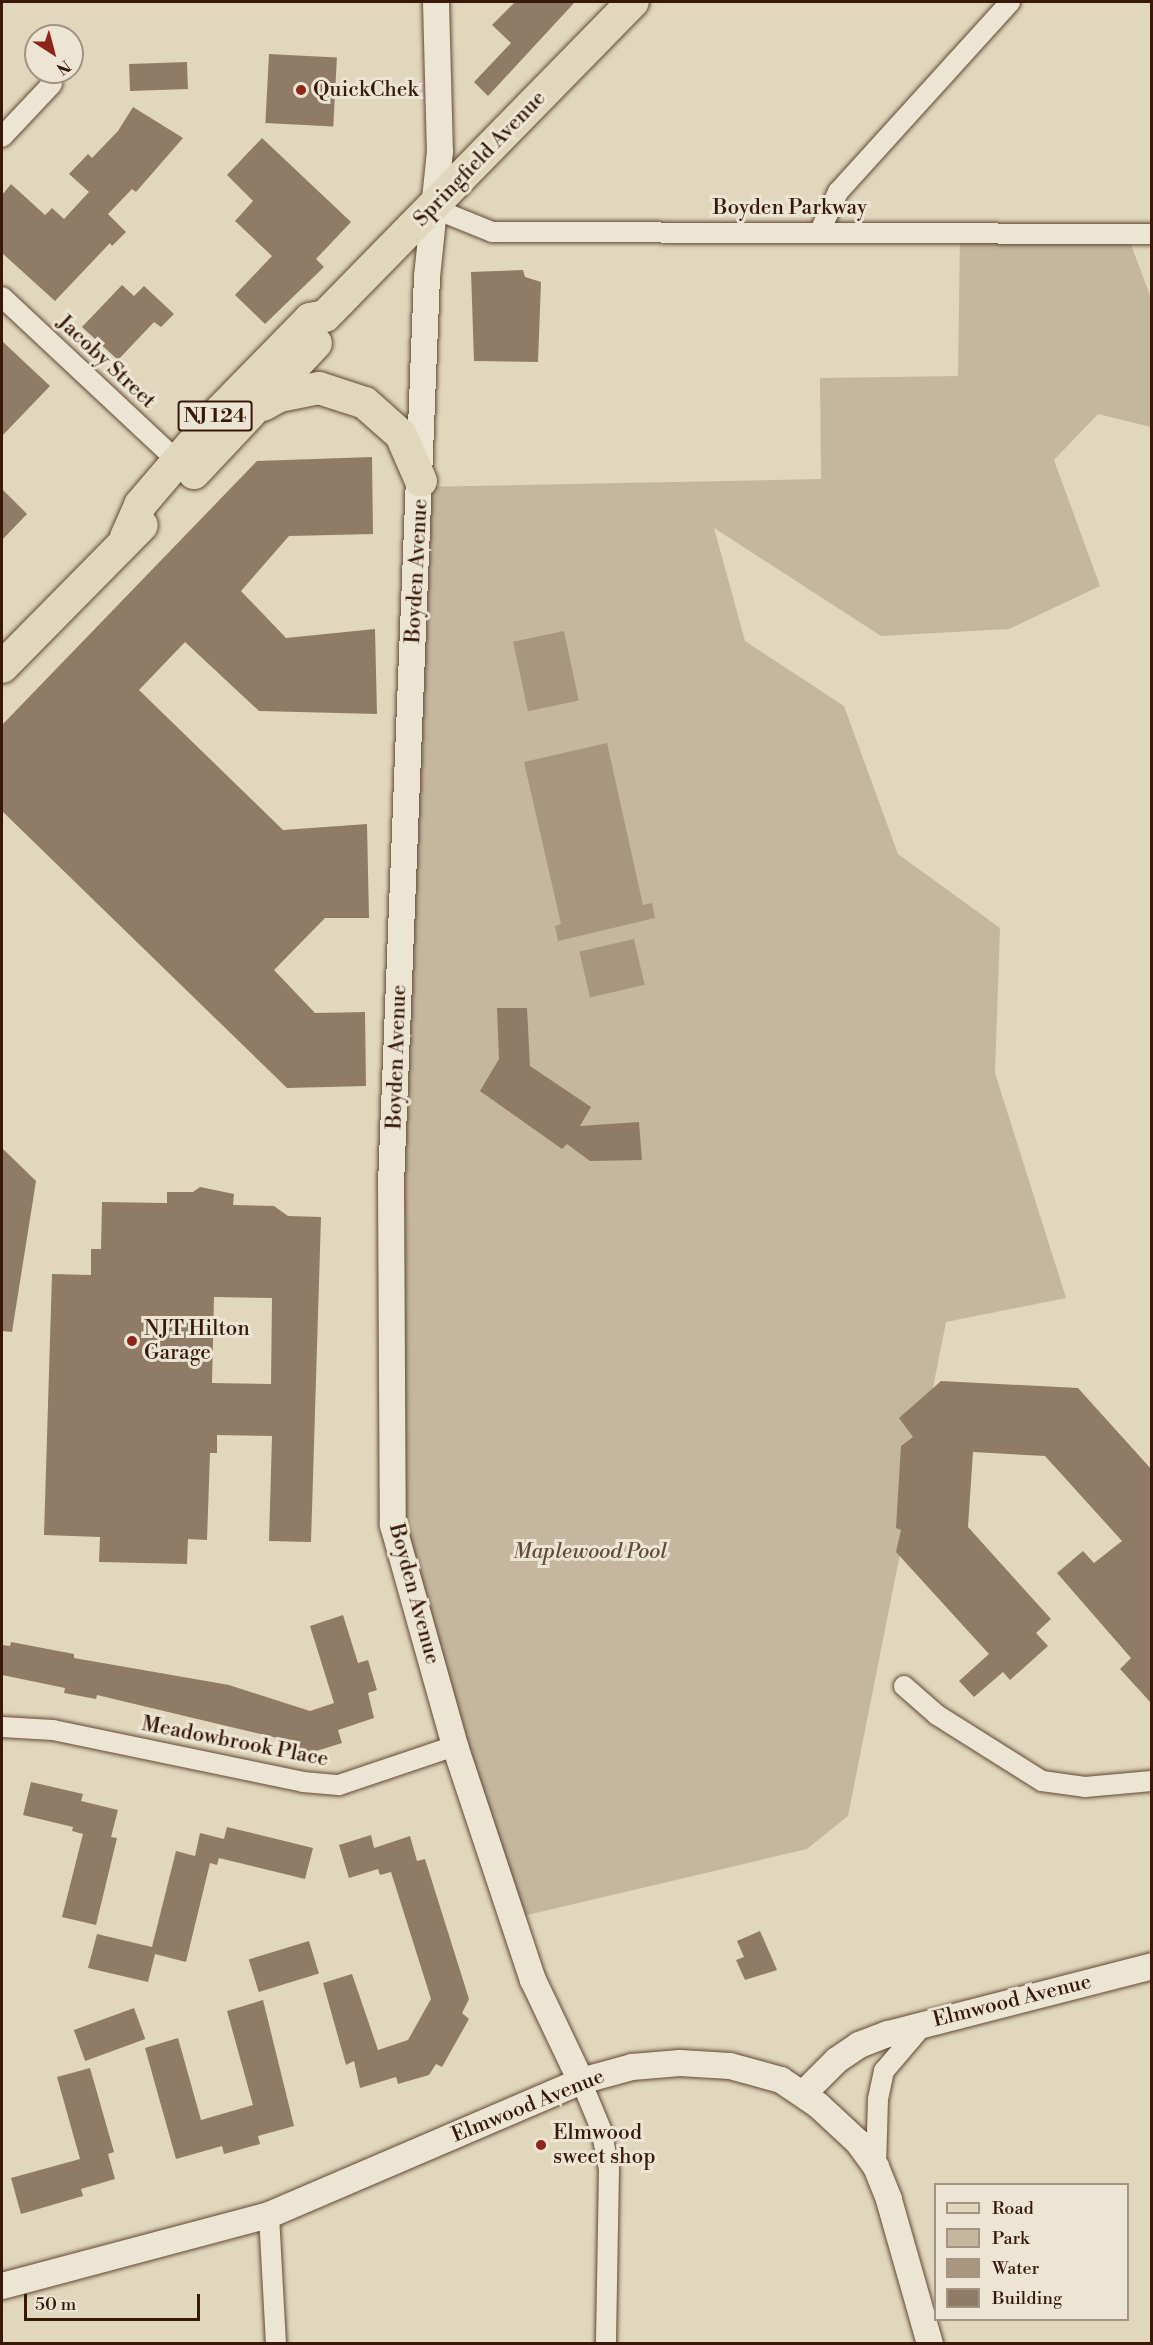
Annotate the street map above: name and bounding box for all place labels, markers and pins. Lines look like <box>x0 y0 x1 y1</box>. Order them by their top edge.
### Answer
place label: QuickChek <box>313 77 418 103</box>
marker: QuickChek <box>294 83 308 97</box>
place label: NJT Hilton Garage <box>144 1316 250 1366</box>
marker: NJT Hilton Garage <box>125 1334 139 1348</box>
place label: Elmwood sweet shop <box>553 2120 656 2170</box>
marker: Elmwood sweet shop <box>534 2138 548 2152</box>

